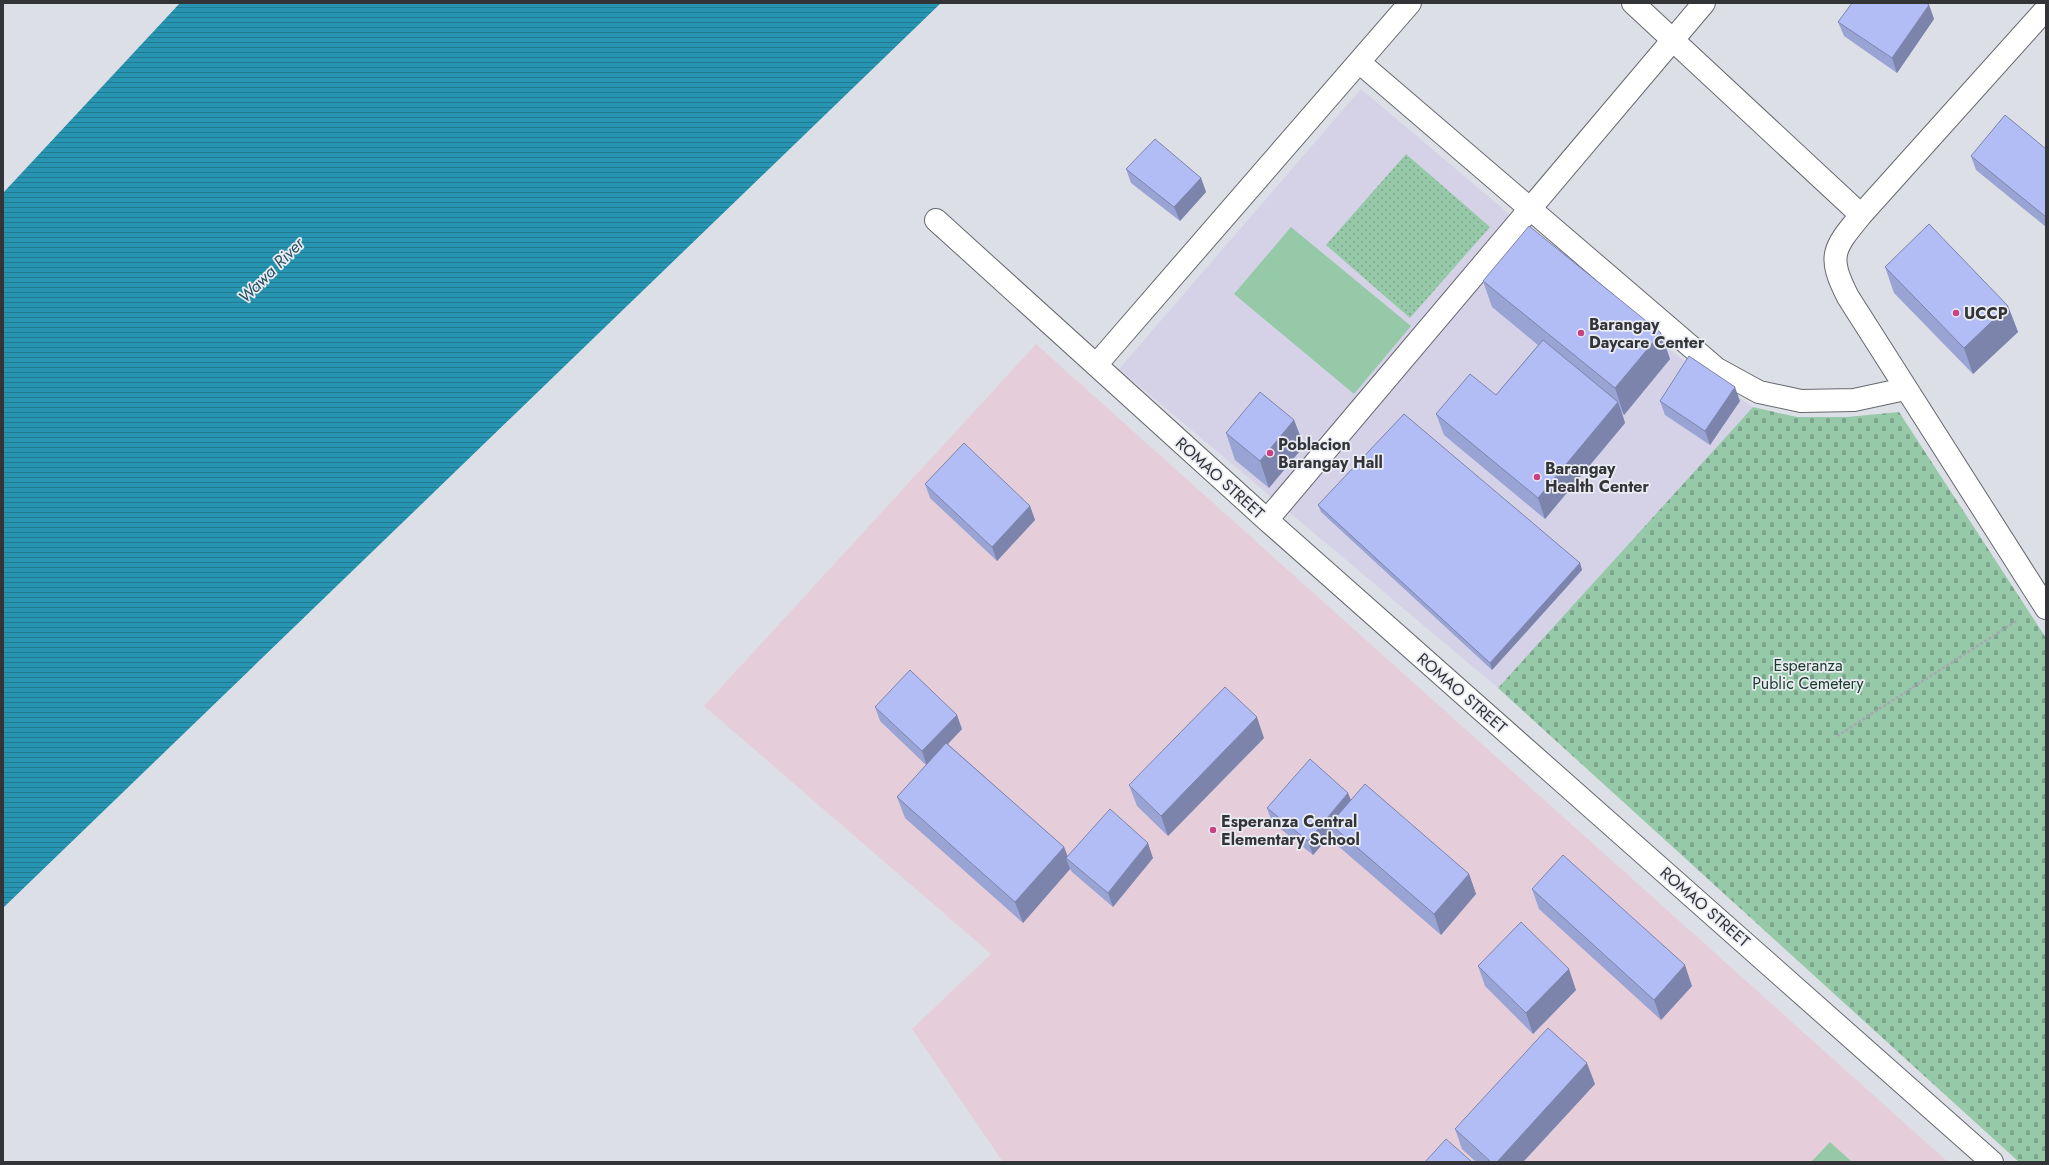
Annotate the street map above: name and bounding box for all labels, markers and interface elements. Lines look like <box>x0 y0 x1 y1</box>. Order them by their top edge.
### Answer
water label: Wawa River <box>233 231 310 308</box>
place label: UCCP <box>1964 302 2008 325</box>
marker: UCCP <box>1951 308 1961 318</box>
place label: Barangay Daycare Center <box>1589 313 1705 354</box>
marker: Barangay Daycare Center <box>1576 328 1586 338</box>
street label: ROMAO STREET <box>1171 432 1270 524</box>
place label: Poblacion Barangay Hall <box>1278 433 1383 474</box>
marker: Poblacion Barangay Hall <box>1265 448 1275 458</box>
place label: Barangay Health Center <box>1545 457 1650 498</box>
marker: Barangay Health Center <box>1532 472 1542 482</box>
street label: ROMAO STREET <box>1412 647 1512 739</box>
park label: Esperanza Public Cemetery <box>1752 654 1865 695</box>
place label: Esperanza Central Elementary School <box>1221 810 1360 851</box>
marker: Esperanza Central Elementary School <box>1208 825 1218 835</box>
street label: ROMAO STREET <box>1655 861 1755 953</box>

